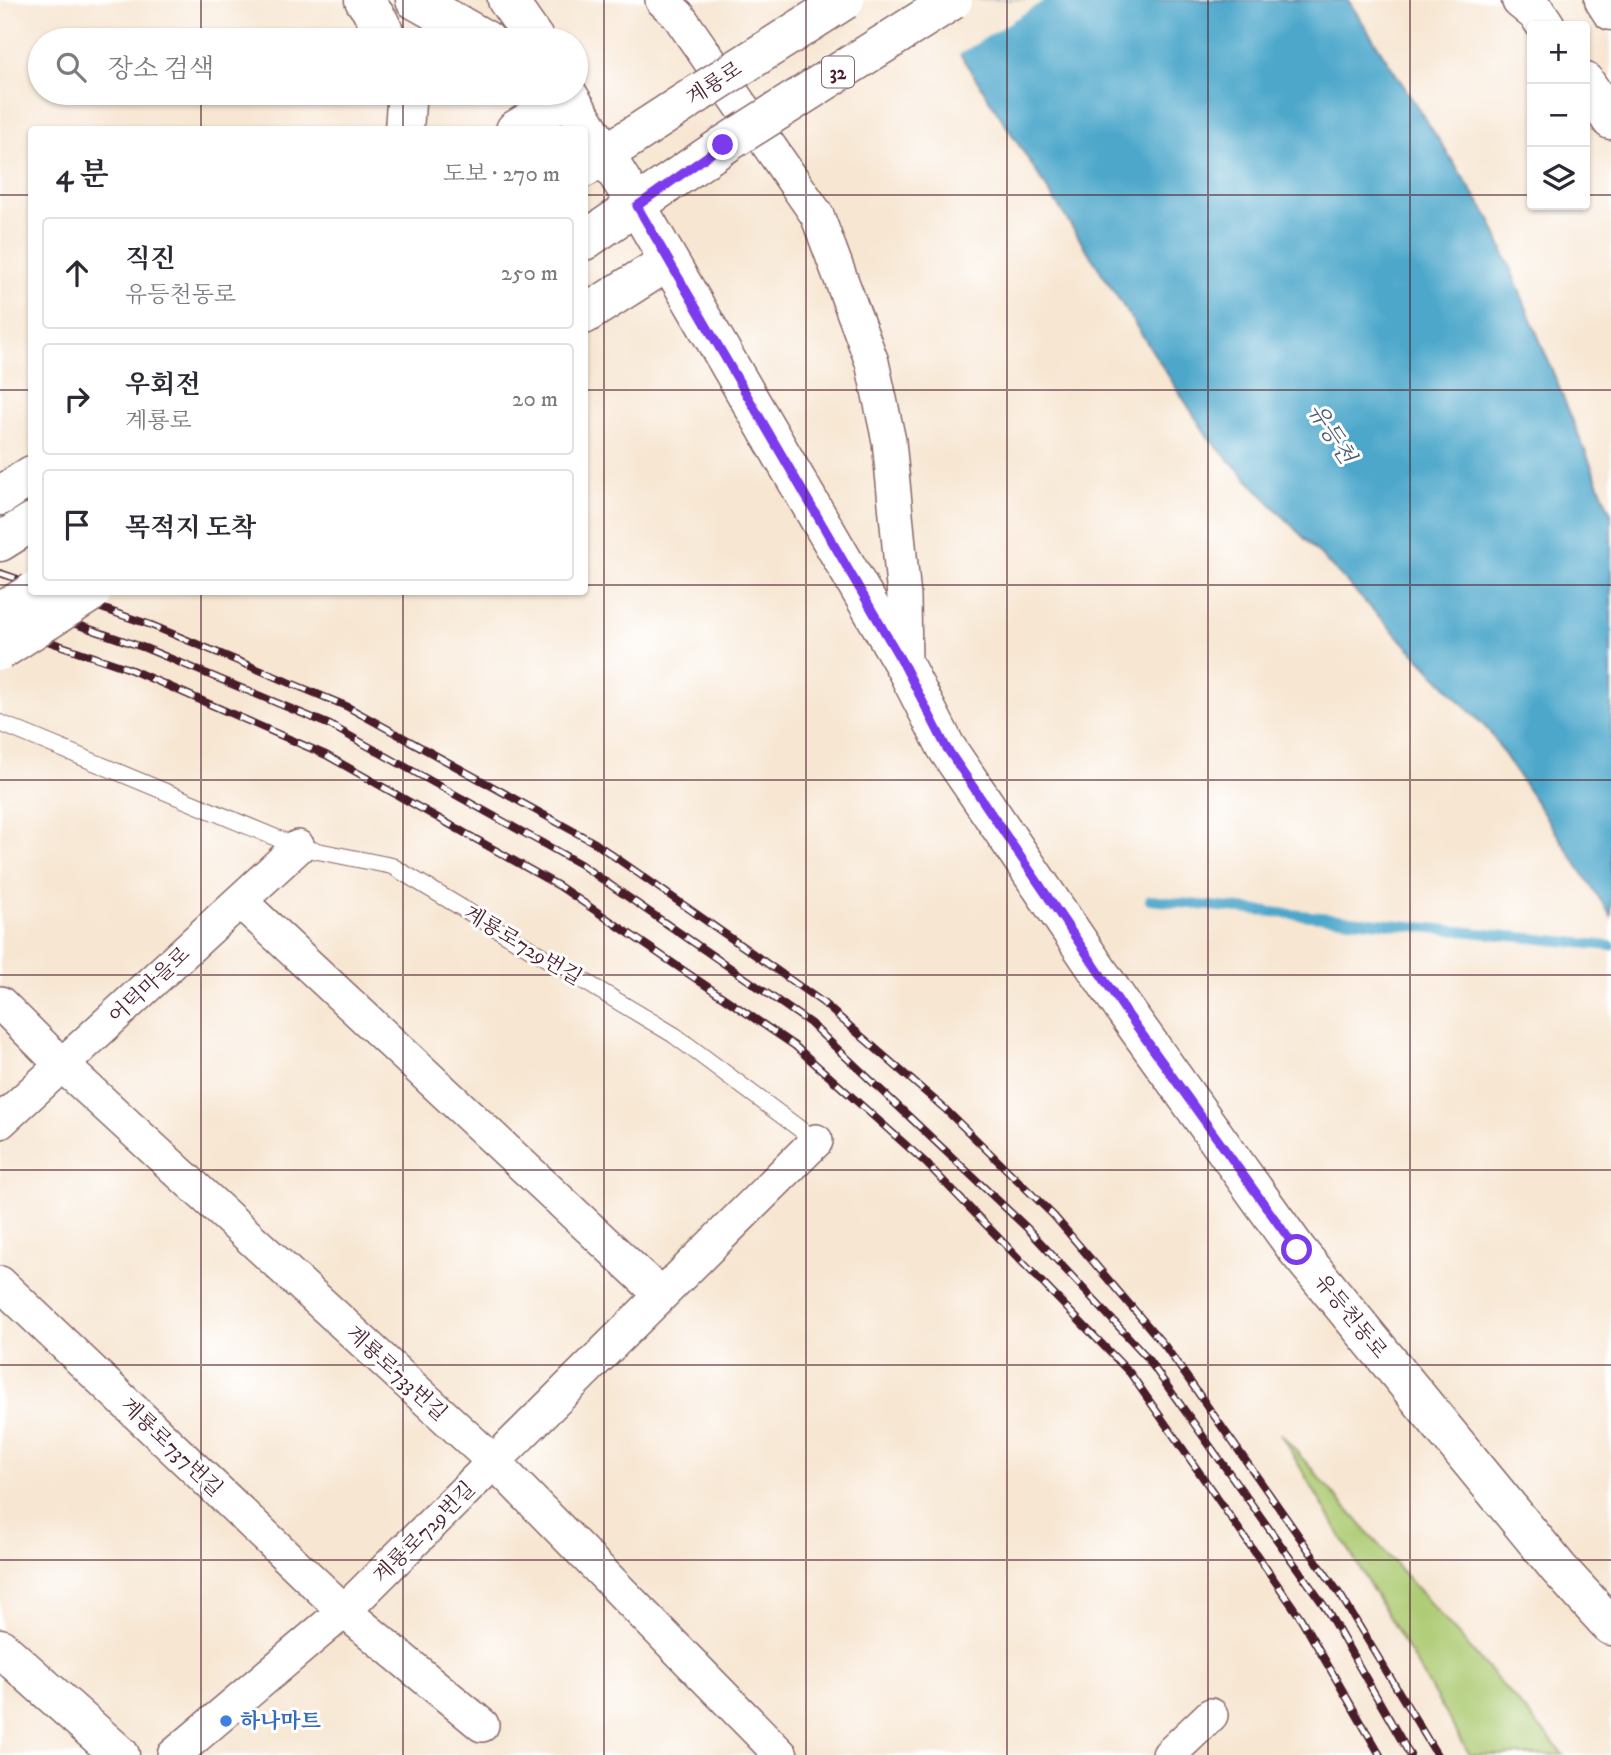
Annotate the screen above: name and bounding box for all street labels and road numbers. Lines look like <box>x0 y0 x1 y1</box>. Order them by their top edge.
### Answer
street label: 계룡로 <box>682 56 747 111</box>
road number: 32 <box>822 57 854 88</box>
street label: 계룡로729번길 <box>459 900 586 991</box>
street label: 어덕마을로 <box>104 942 196 1030</box>
street label: 유등천동로 <box>1308 1269 1392 1364</box>
street label: 계룡로733번길 <box>341 1321 452 1427</box>
street label: 계룡로737번길 <box>115 1393 228 1503</box>
street label: 계룡로729번길 <box>368 1476 481 1589</box>

